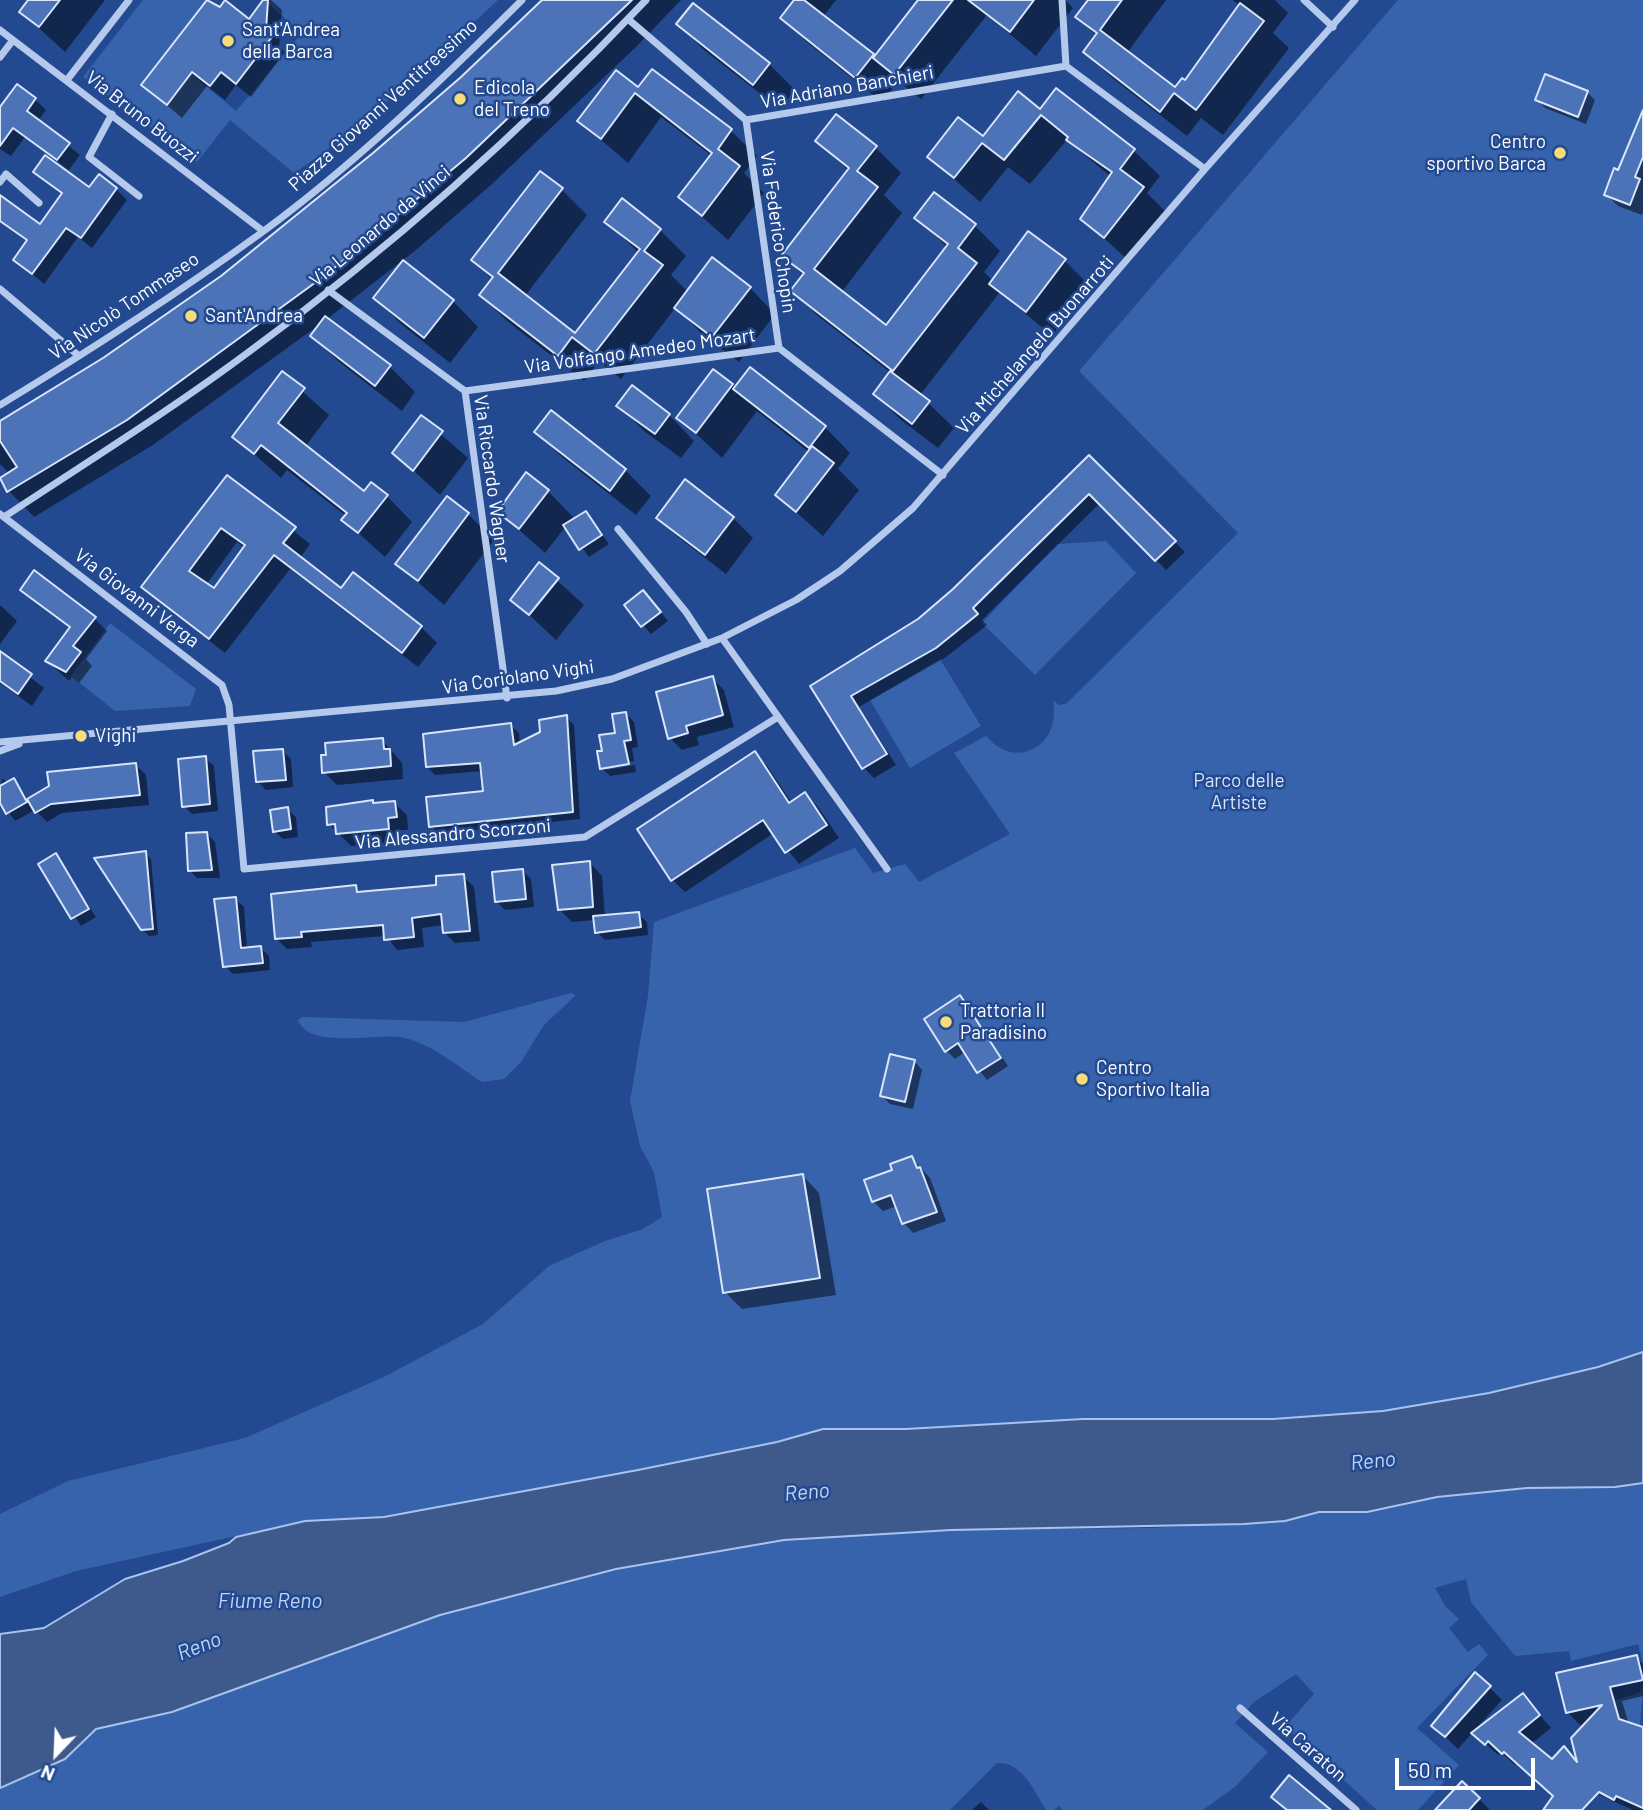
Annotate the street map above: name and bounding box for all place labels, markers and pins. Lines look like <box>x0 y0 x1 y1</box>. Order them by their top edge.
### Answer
place label: Sant'Andrea della Barca <box>242 19 340 63</box>
marker: Sant'Andrea della Barca <box>220 33 236 49</box>
place label: Edicola del Treno <box>474 77 550 121</box>
marker: Edicola del Treno <box>452 91 468 107</box>
place label: Centro sportivo Barca <box>1426 131 1546 175</box>
marker: Centro sportivo Barca <box>1552 145 1568 161</box>
place label: Sant'Andrea <box>205 305 303 327</box>
marker: Sant'Andrea <box>183 308 199 324</box>
place label: Vighi <box>95 725 136 747</box>
marker: Vighi <box>73 728 89 744</box>
place label: Trattoria Il Paradisino <box>960 1000 1047 1044</box>
marker: Trattoria Il Paradisino <box>938 1014 954 1030</box>
place label: Centro Sportivo Italia <box>1096 1057 1210 1101</box>
marker: Centro Sportivo Italia <box>1074 1071 1090 1087</box>

